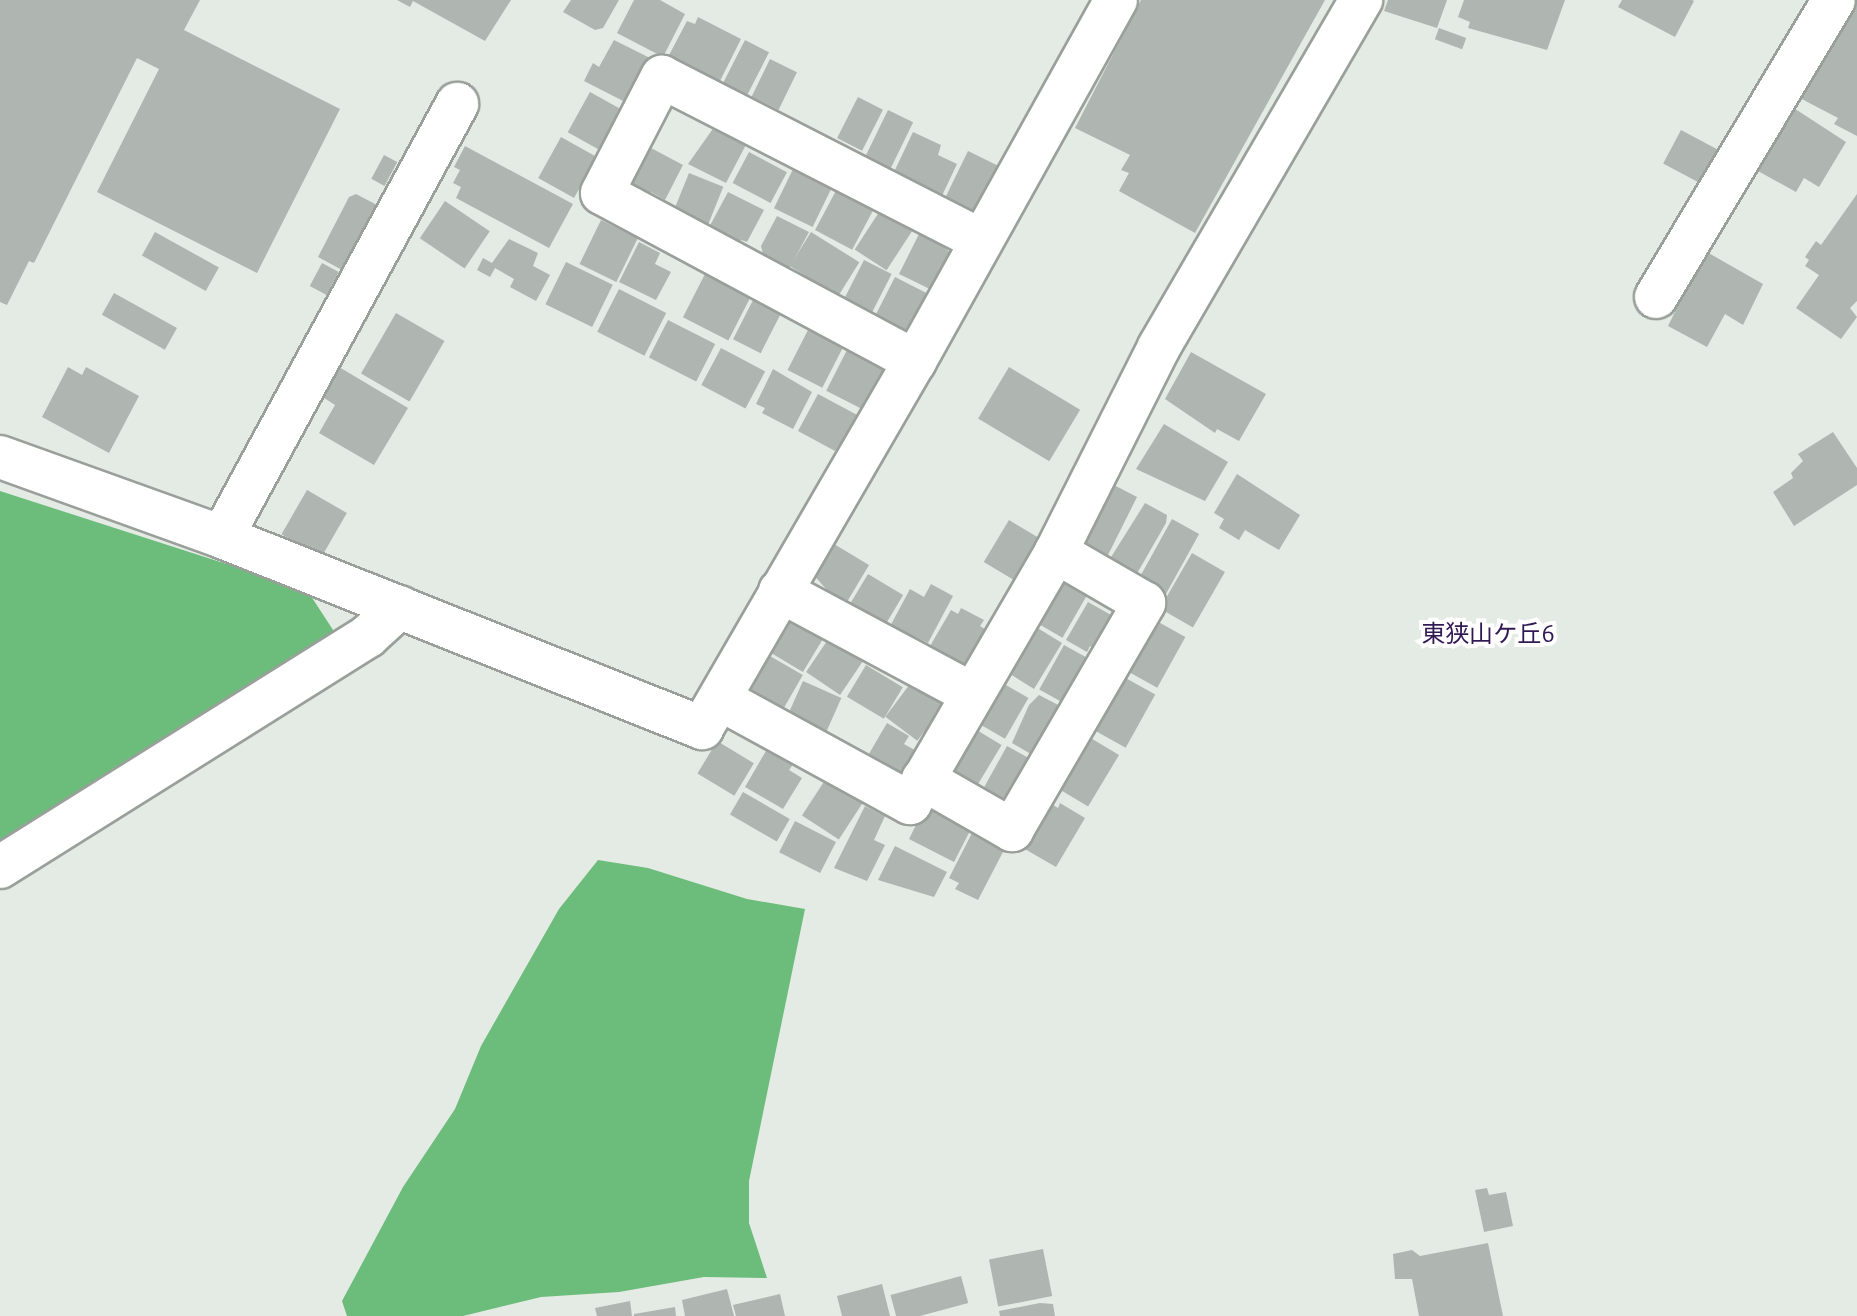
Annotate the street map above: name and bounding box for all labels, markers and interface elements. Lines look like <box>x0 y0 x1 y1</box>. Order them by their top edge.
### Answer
district label: 東狭山ケ丘6 <box>1421 620 1555 648</box>

